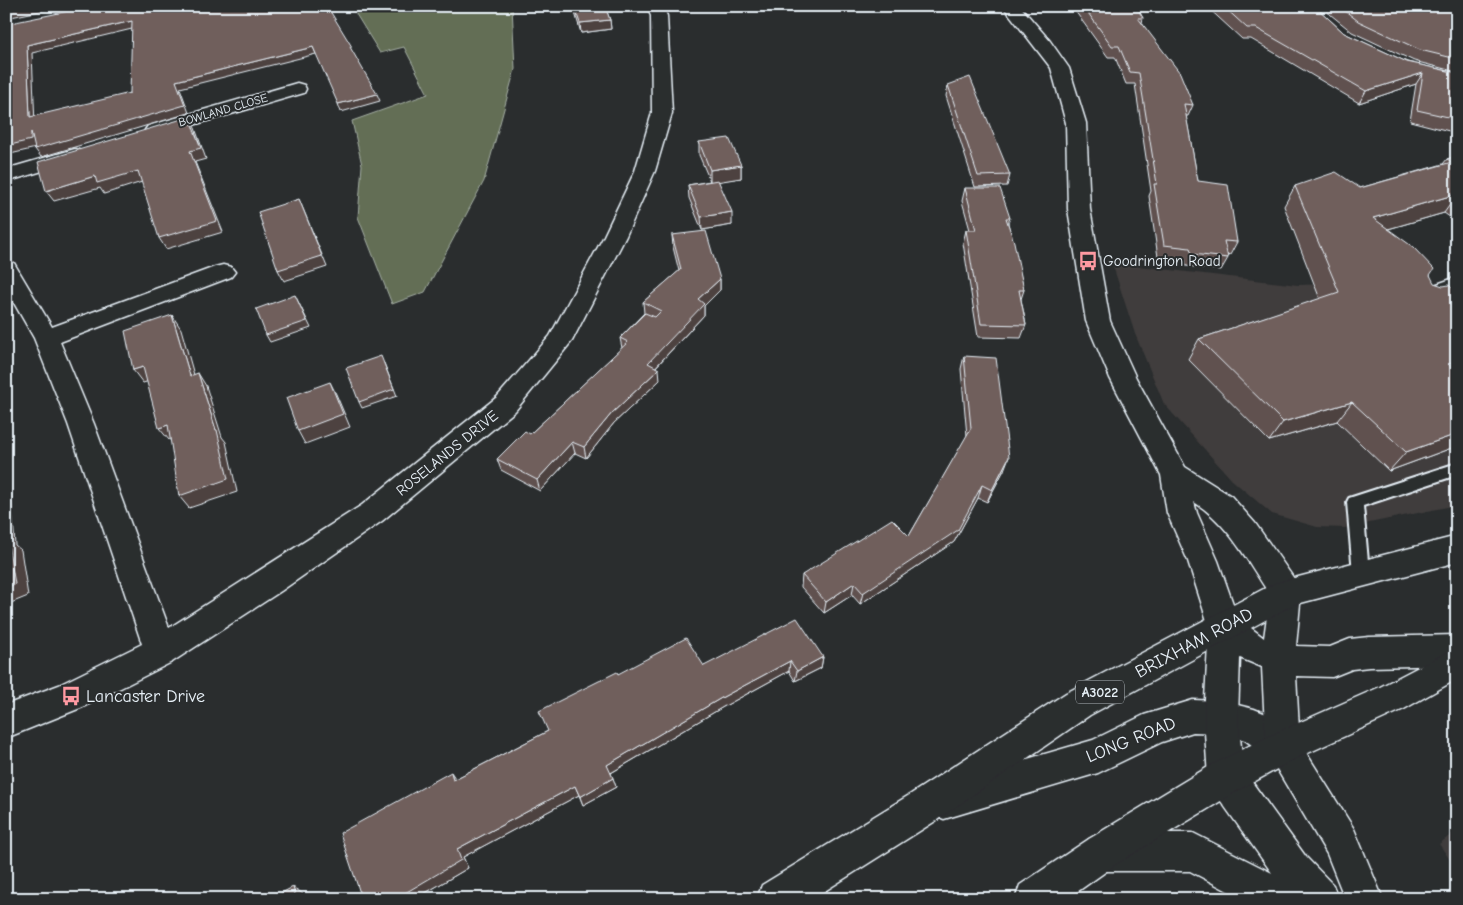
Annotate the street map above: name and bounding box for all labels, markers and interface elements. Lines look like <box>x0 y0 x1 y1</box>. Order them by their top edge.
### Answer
street label: BOWLAND CLOSE <box>177 91 269 129</box>
bus stop icon: Goodrington Road <box>1077 250 1099 272</box>
place label: Goodrington Road <box>1103 252 1221 270</box>
street label: ROSELANDS DRIVE <box>392 406 502 500</box>
street label: BRIXHAM ROAD <box>1132 603 1256 683</box>
road number: A3022 <box>1076 680 1124 704</box>
bus stop icon: Lancaster Drive <box>60 685 82 707</box>
place label: Lancaster Drive <box>86 686 205 707</box>
street label: LONG ROAD <box>1083 713 1179 767</box>

